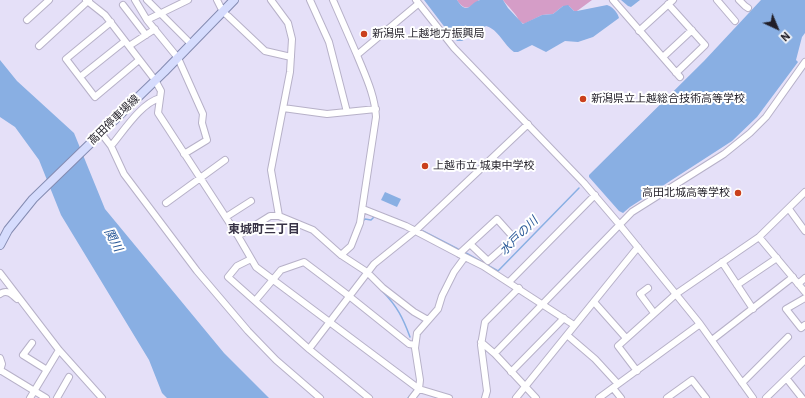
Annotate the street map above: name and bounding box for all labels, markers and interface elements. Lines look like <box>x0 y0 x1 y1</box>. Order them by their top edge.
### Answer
north arrow <box>757 8 797 48</box>
place label: 新潟県 上越地方振興局 <box>372 27 485 41</box>
marker: 新潟県 上越地方振興局 <box>359 29 369 39</box>
text: N <box>778 29 793 44</box>
street label: 高田停車場線 <box>86 92 142 148</box>
place label: 新潟県立上越総合技術高等学校 <box>591 92 745 106</box>
marker: 新潟県立上越総合技術高等学校 <box>578 94 588 104</box>
place label: 上越市立 城東中学校 <box>433 159 535 173</box>
marker: 上越市立 城東中学校 <box>420 161 430 171</box>
place label: 高田北城高等学校 <box>642 186 730 200</box>
marker: 高田北城高等学校 <box>733 188 743 198</box>
water label: 水戸の川 <box>497 214 541 258</box>
district label: 東城町三丁目 <box>228 223 300 237</box>
water label: 関川 <box>101 226 125 254</box>

